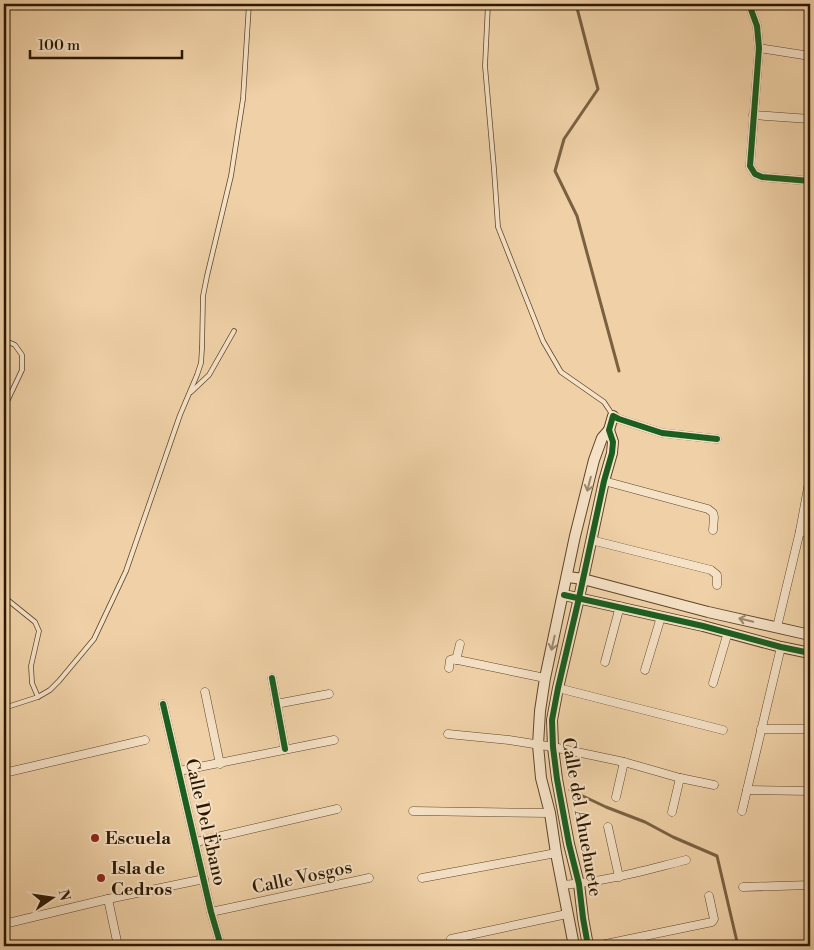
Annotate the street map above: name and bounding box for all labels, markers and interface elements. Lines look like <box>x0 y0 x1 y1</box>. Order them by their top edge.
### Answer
scale bar <box>30 28 182 60</box>
text: 100 m <box>38 36 80 55</box>
one-way arrow <box>584 476 593 492</box>
one-way arrow <box>738 615 754 624</box>
one-way arrow <box>548 634 557 650</box>
street label: Calle del Ahuehuete <box>556 736 607 898</box>
street label: Calle Del Ëbano <box>180 756 231 888</box>
place label: Escuela <box>105 827 171 850</box>
marker: Escuela <box>89 832 101 844</box>
street label: Calle Vosgos <box>250 856 354 899</box>
place label: Isla de Cedros <box>111 857 172 901</box>
north arrow <box>28 872 78 922</box>
marker: Isla de Cedros <box>95 872 107 884</box>
text: N <box>54 888 74 903</box>

